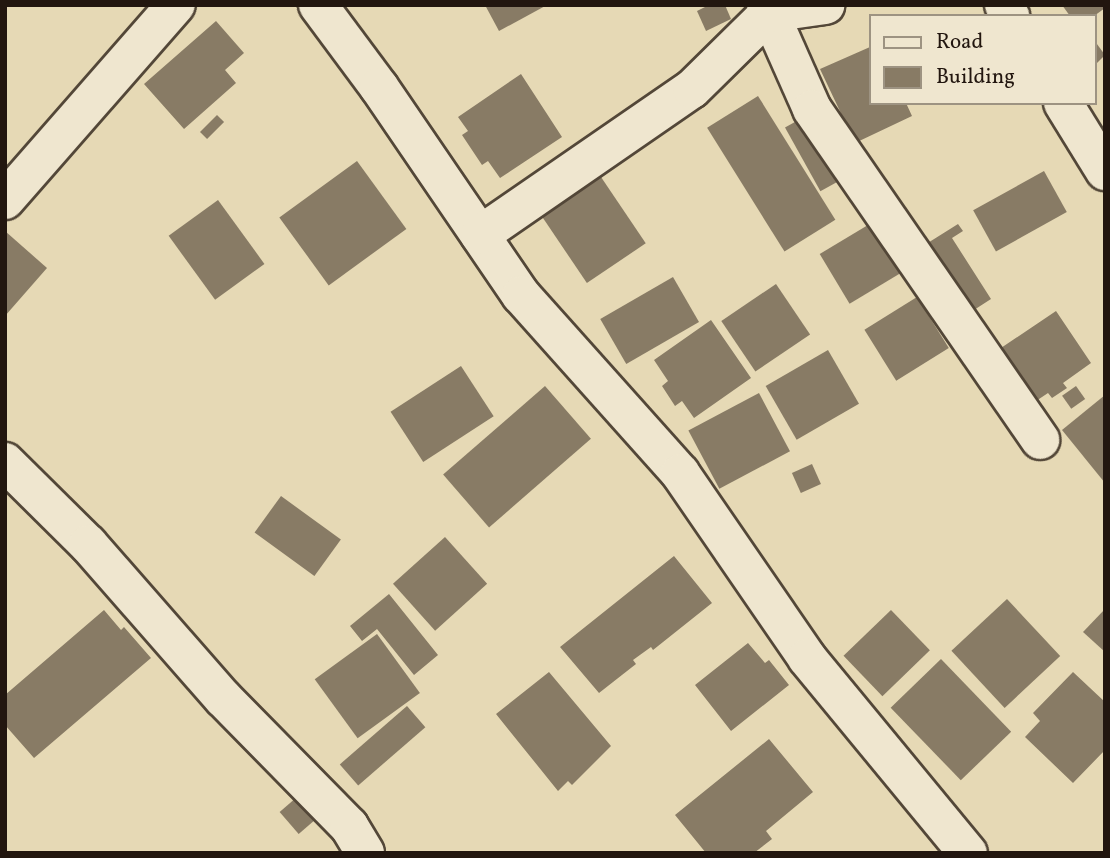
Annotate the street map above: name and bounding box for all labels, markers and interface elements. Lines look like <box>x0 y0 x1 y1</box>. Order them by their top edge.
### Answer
legend <box>869 14 1096 105</box>
text: Road <box>936 28 983 57</box>
text: Building <box>936 63 1015 92</box>

